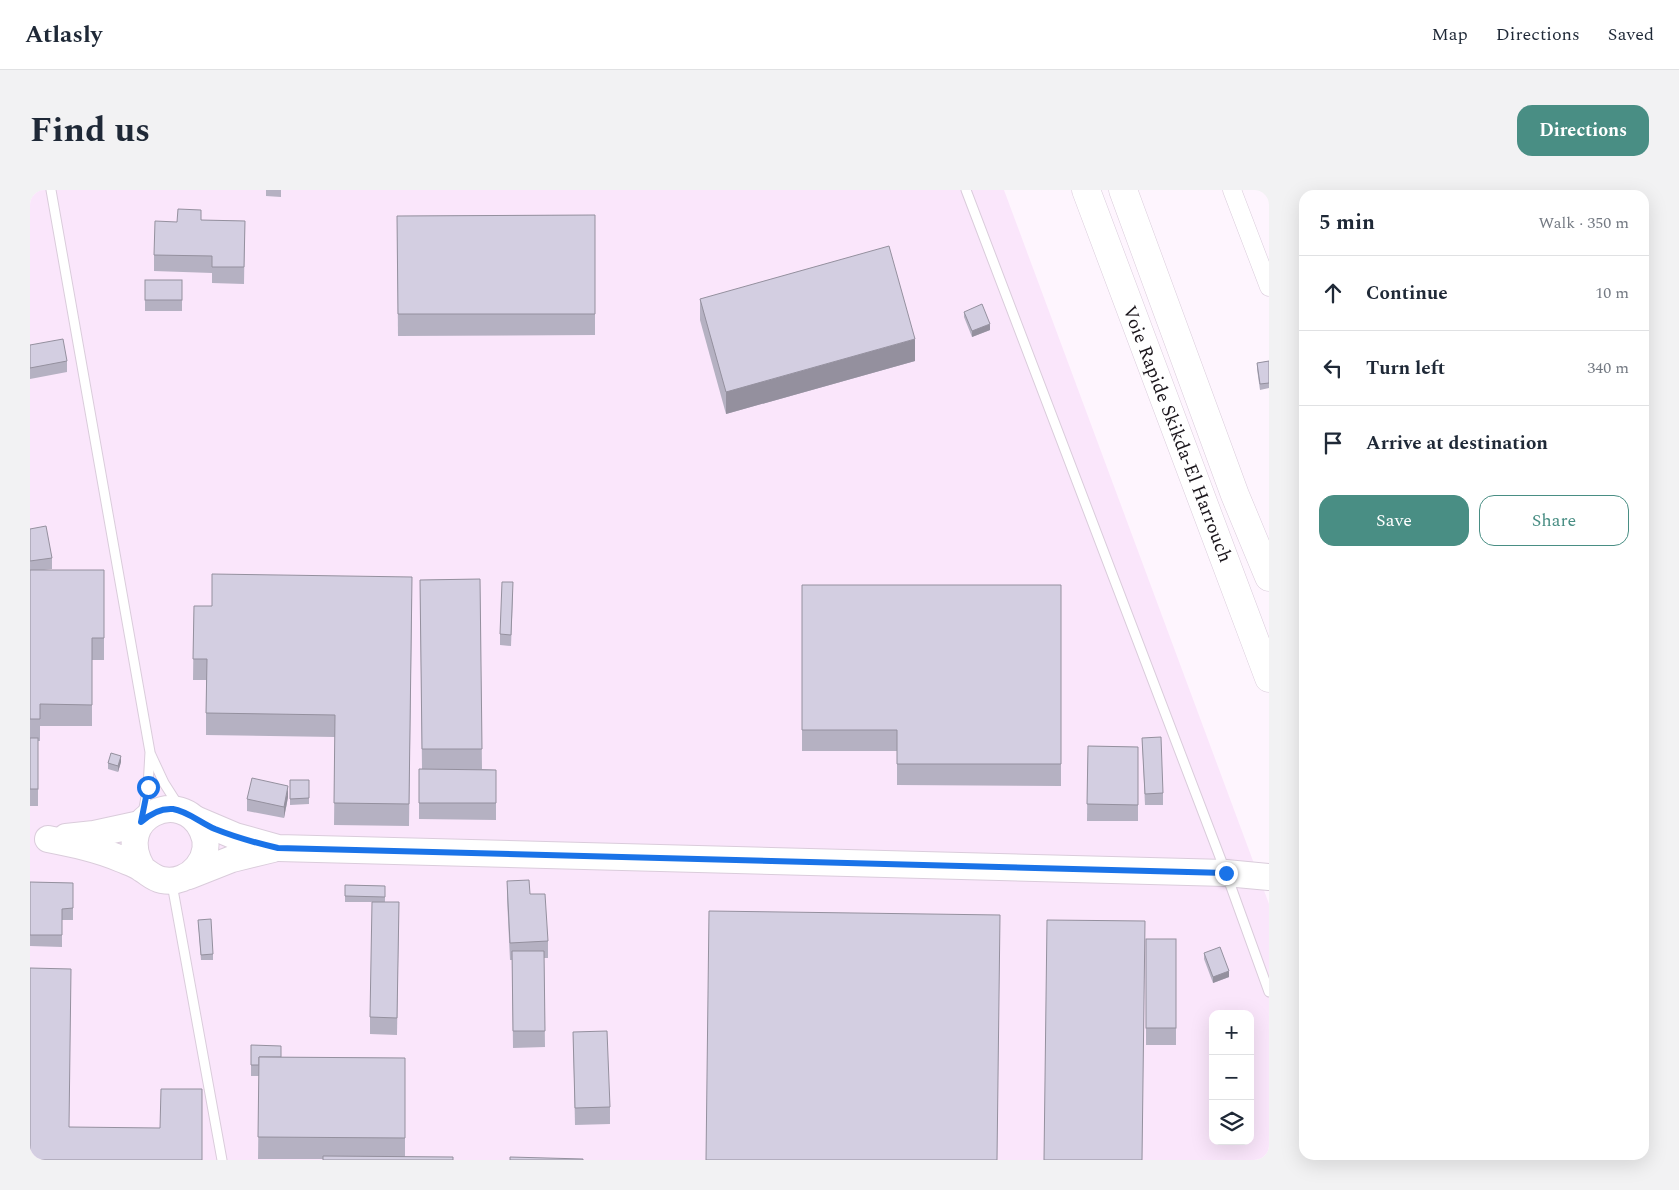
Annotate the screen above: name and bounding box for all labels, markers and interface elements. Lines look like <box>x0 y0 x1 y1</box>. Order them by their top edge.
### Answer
text: Atlasly <box>25 17 102 53</box>
text: Map <box>1432 21 1468 48</box>
text: Directions <box>1496 21 1580 48</box>
text: Saved <box>1608 21 1654 48</box>
text: Find us <box>30 104 150 157</box>
button: Directions <box>1517 105 1649 156</box>
text: 5 min <box>1319 207 1375 239</box>
text: Walk · 350 m <box>1538 211 1629 235</box>
icon: ahead <box>1319 279 1347 307</box>
text: Continue <box>1366 279 1448 308</box>
text: 10 m <box>1595 281 1629 305</box>
street label: Voie Rapide Skikda-El Harrouch <box>1114 301 1240 567</box>
icon: left <box>1319 354 1347 382</box>
text: Turn left <box>1366 354 1445 383</box>
text: 340 m <box>1587 356 1629 380</box>
icon: arrive <box>1319 429 1347 457</box>
text: Arrive at destination <box>1366 429 1548 458</box>
button: Save <box>1319 495 1469 546</box>
button: Share <box>1479 495 1629 546</box>
route start <box>137 776 160 799</box>
route end <box>1215 862 1238 885</box>
map controls <box>1209 1010 1254 1145</box>
button: + <box>1209 1010 1254 1055</box>
button: − <box>1209 1055 1254 1100</box>
button: layers <box>1209 1100 1254 1145</box>

